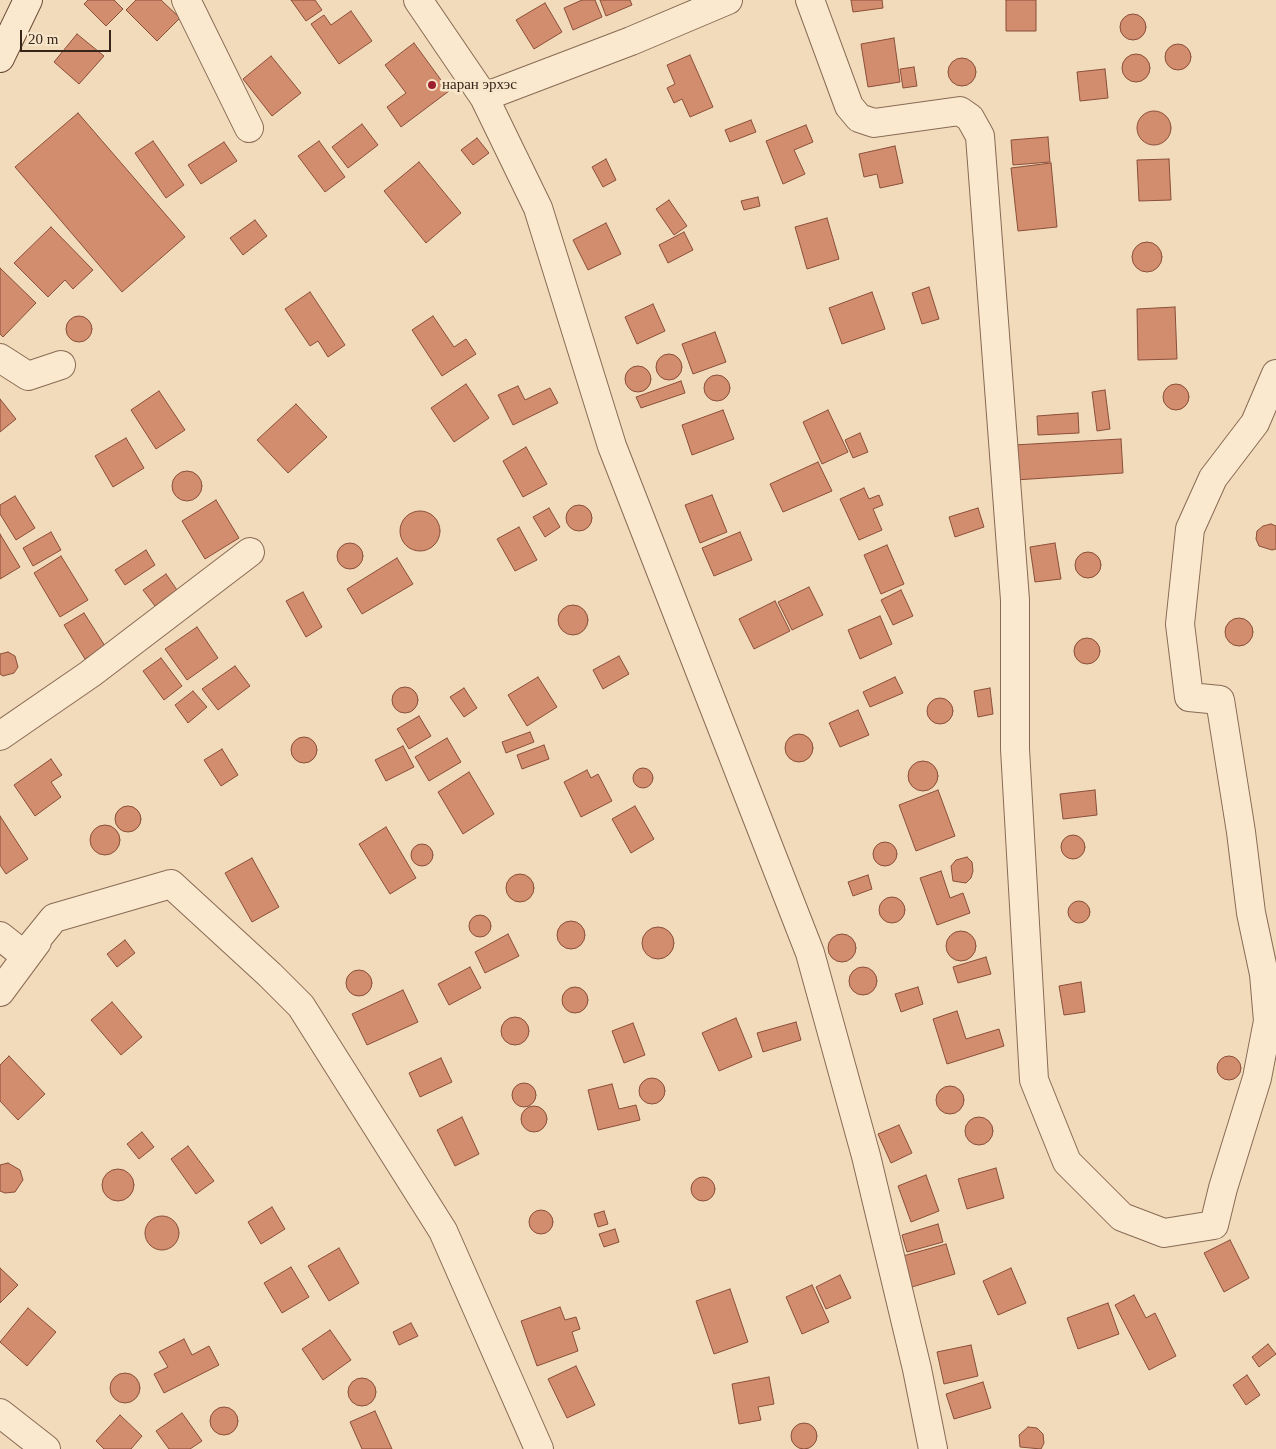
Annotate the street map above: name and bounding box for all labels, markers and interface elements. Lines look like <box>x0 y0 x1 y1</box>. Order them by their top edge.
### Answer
scale bar <box>22 20 114 52</box>
text: 20 m <box>28 31 58 47</box>
place label: наран эрхэс <box>442 76 517 94</box>
marker: наран эрхэс <box>426 79 438 91</box>

